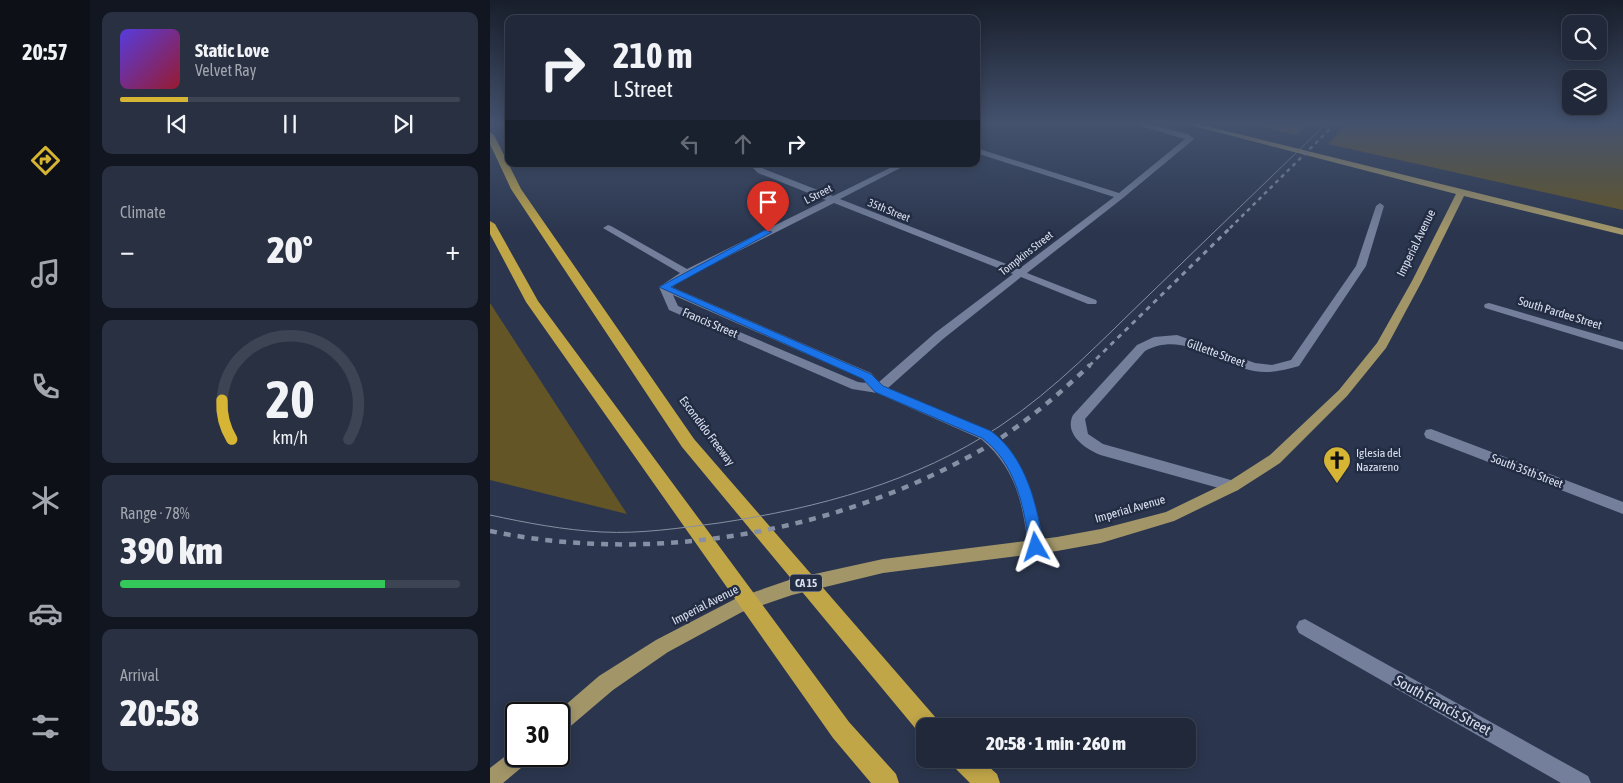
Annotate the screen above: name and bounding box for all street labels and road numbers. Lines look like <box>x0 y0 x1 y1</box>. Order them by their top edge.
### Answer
street label: L Street <box>802 182 834 206</box>
street label: 35th Street <box>866 196 912 224</box>
street label: Imperial Avenue <box>1394 207 1438 279</box>
street label: Tompkins Street <box>997 228 1055 278</box>
street label: South Pardee Street <box>1517 294 1604 333</box>
street label: Francis Street <box>680 305 740 341</box>
street label: Gillette Street <box>1185 336 1248 370</box>
street label: Escondido Freeway <box>676 394 738 468</box>
street label: South 35th Street <box>1489 451 1565 491</box>
street label: Imperial Avenue <box>1093 492 1167 526</box>
road number: CA 15 <box>790 574 822 592</box>
street label: Imperial Avenue <box>669 582 741 628</box>
street label: South Francis Street <box>1392 671 1494 739</box>

